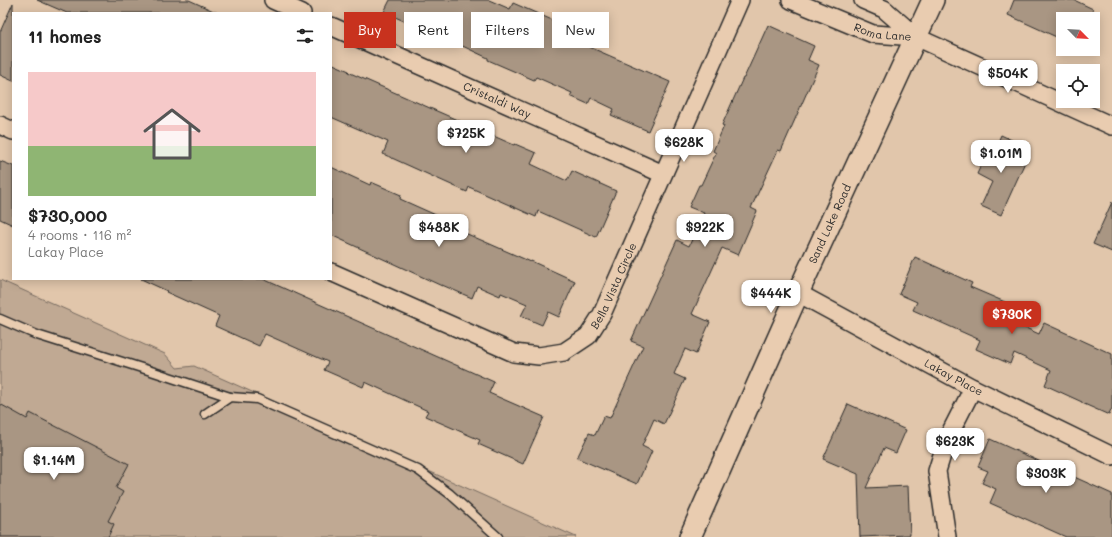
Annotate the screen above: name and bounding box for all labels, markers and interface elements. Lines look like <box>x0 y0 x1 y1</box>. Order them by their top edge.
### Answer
chip: Buy <box>344 12 396 48</box>
chip: Rent <box>404 12 463 48</box>
chip: Filters <box>471 12 544 48</box>
chip: New <box>552 12 609 48</box>
north arrow <box>1056 12 1100 56</box>
map controls <box>1056 12 1100 108</box>
street label: Roma Lane <box>852 19 912 44</box>
text: 11 homes <box>28 25 102 47</box>
icon: filters <box>294 25 316 47</box>
pin: $504K <box>980 60 1036 94</box>
text: $504K <box>988 64 1028 81</box>
button: locate <box>1056 64 1100 108</box>
street label: Cristaldi Way <box>461 78 534 121</box>
icon: home <box>136 98 208 170</box>
pin: $725K <box>438 120 494 154</box>
text: $725K <box>447 124 485 141</box>
pin: $628K <box>656 129 712 163</box>
text: $628K <box>664 133 704 150</box>
pin: $1.01M <box>968 140 1034 174</box>
text: $1.01M <box>980 144 1022 161</box>
street label: Sand Lake Road <box>805 181 854 266</box>
text: $730,000 <box>28 204 107 226</box>
pin: $488K <box>411 214 467 248</box>
pin: $922K <box>677 214 733 248</box>
text: $488K <box>419 218 459 235</box>
text: $922K <box>686 218 724 235</box>
text: 4 rooms · 116 m² <box>28 226 131 243</box>
street label: Bella Vista Circle <box>587 240 640 331</box>
text: Lakay Place <box>28 243 104 260</box>
pin: $444K <box>743 280 799 314</box>
text: $444K <box>750 284 792 301</box>
pin: $730K <box>984 301 1040 335</box>
text: $730K <box>992 305 1032 322</box>
street label: Lakay Place <box>922 355 986 399</box>
pin: $623K <box>927 428 983 462</box>
text: $623K <box>935 432 975 449</box>
pin: $1.14M <box>21 447 87 481</box>
text: $1.14M <box>33 451 75 468</box>
pin: $303K <box>1018 460 1074 494</box>
text: $303K <box>1026 464 1066 481</box>

